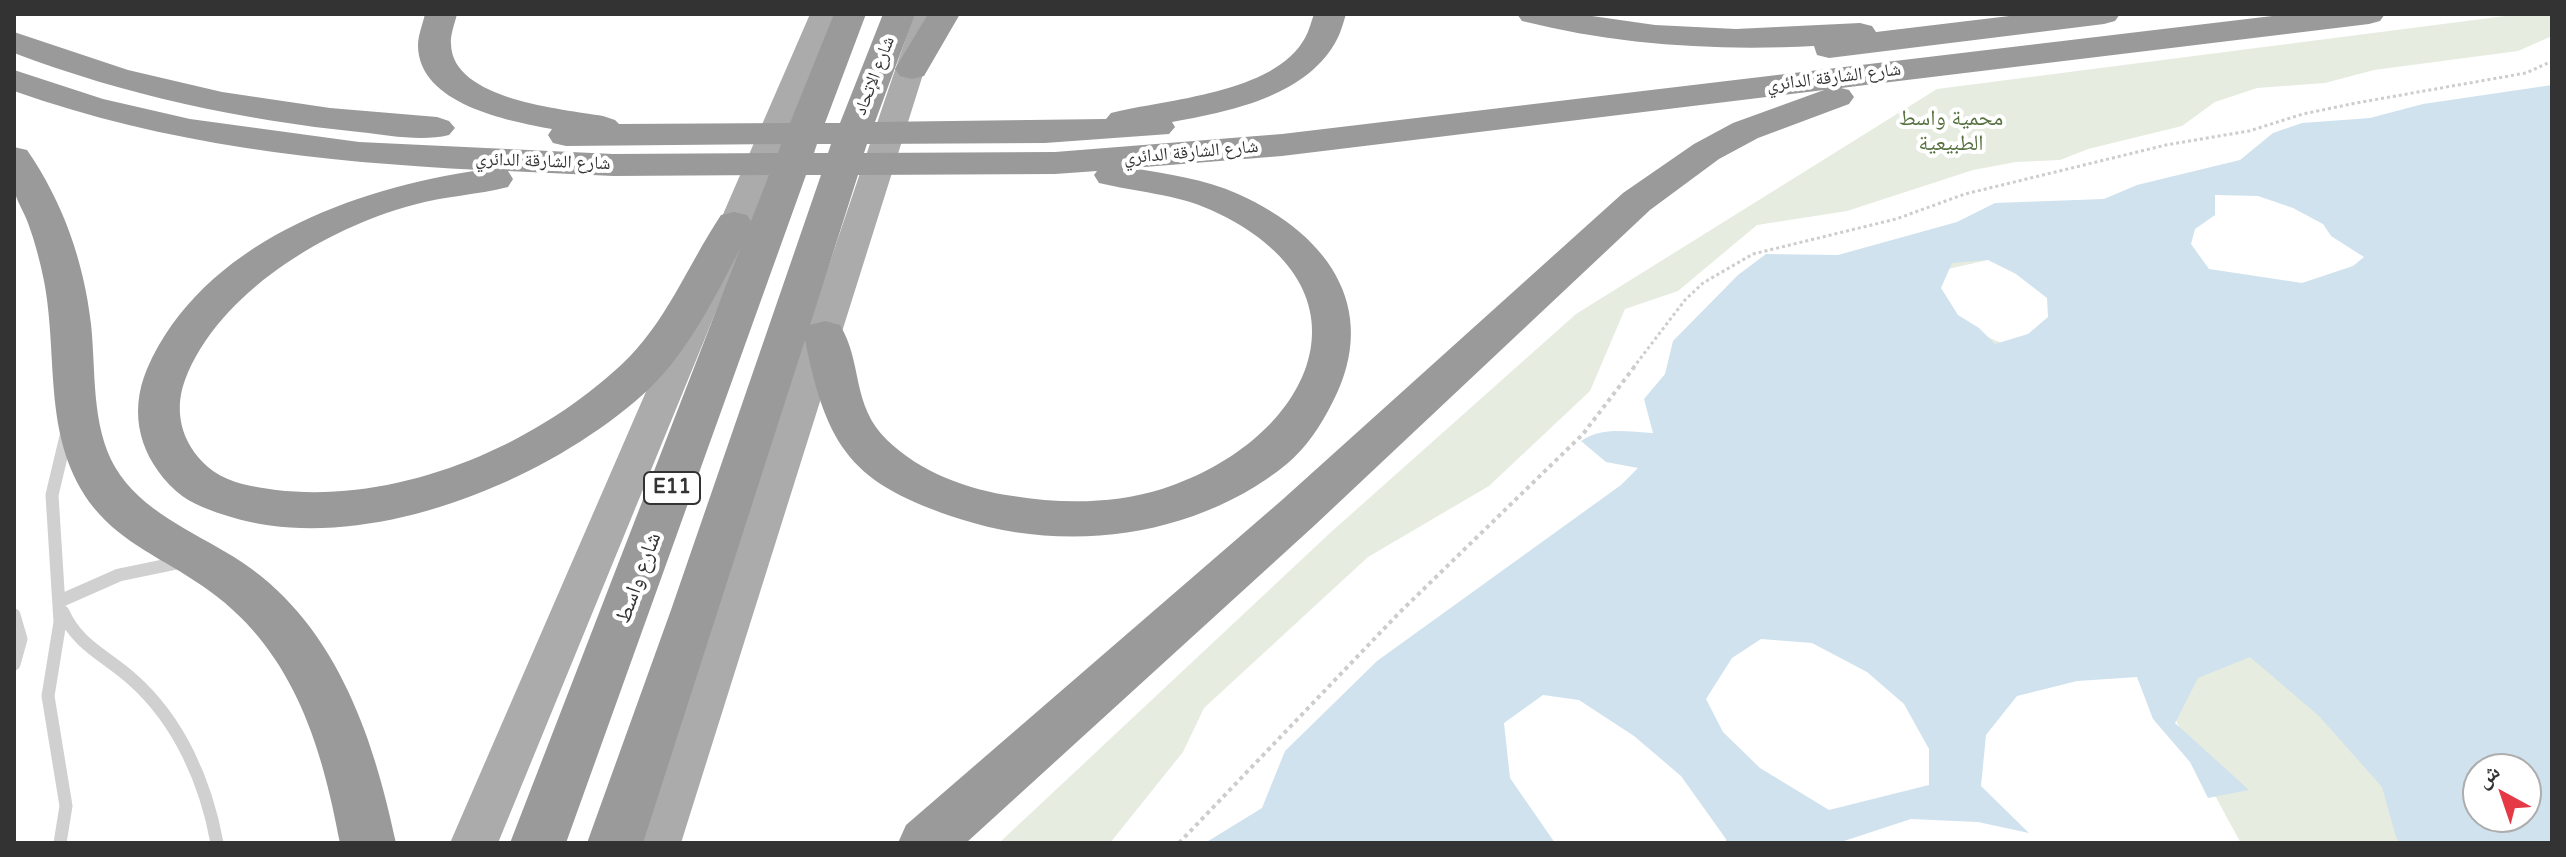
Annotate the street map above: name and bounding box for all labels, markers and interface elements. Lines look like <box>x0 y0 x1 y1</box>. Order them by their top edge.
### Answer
street label: شارع الإتحاد <box>850 34 900 118</box>
street label: شارع الشارقة الدائري <box>1766 59 1902 97</box>
park label: محمية واسط الطبيعية <box>1899 106 2003 158</box>
street label: شارع الشارقة الدائري <box>1123 136 1259 170</box>
street label: شارع الشارقة الدائري <box>475 149 611 175</box>
road number: E11 <box>644 472 700 504</box>
street label: شارع واسط <box>610 529 668 627</box>
north arrow <box>2462 753 2542 833</box>
text: ش <box>2471 759 2505 794</box>

